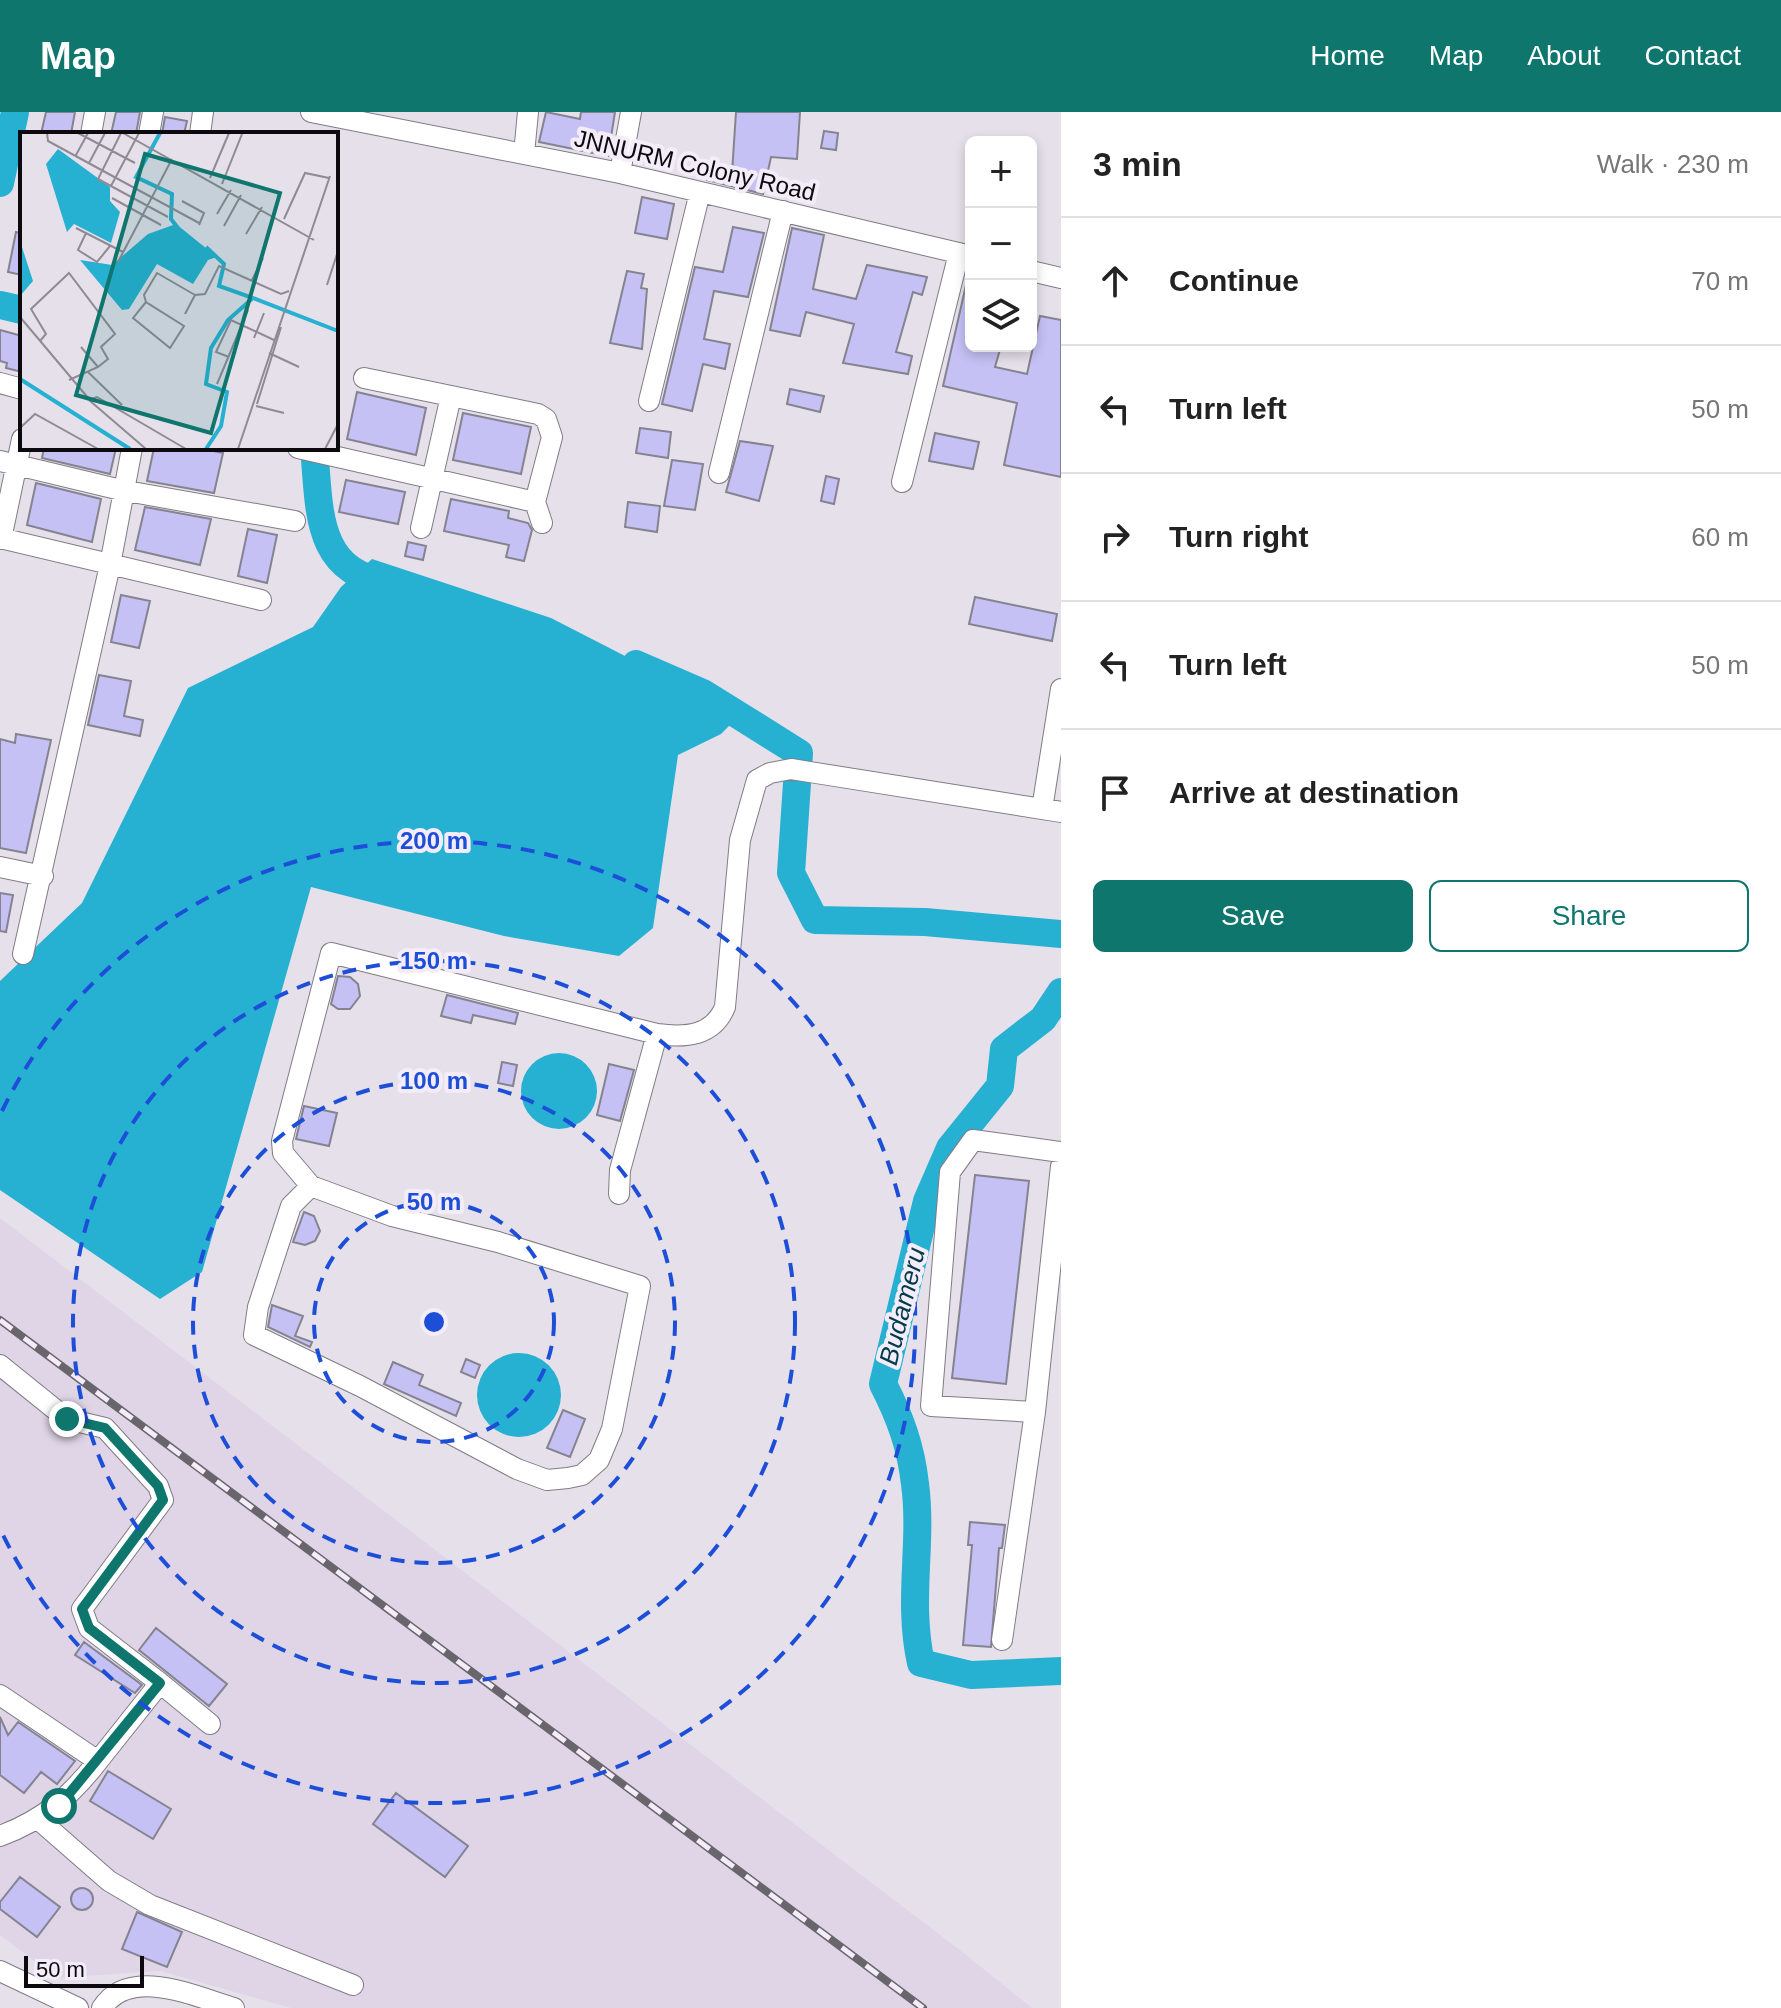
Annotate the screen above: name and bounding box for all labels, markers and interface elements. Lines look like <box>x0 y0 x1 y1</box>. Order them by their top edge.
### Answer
text: Map <box>40 35 116 77</box>
text: Home <box>1310 40 1385 71</box>
text: Map <box>1429 40 1483 71</box>
text: About <box>1527 40 1601 71</box>
text: Contact <box>1645 40 1741 71</box>
street label: JNNURM Colony Road <box>572 124 818 206</box>
inset map <box>20 132 338 450</box>
map controls <box>965 136 1037 352</box>
button: + <box>965 136 1037 208</box>
text: 3 min <box>1093 145 1182 183</box>
text: Walk · 230 m <box>1597 149 1749 179</box>
button: − <box>965 208 1037 280</box>
icon: ahead <box>1093 259 1137 303</box>
text: Continue <box>1169 264 1299 297</box>
text: 70 m <box>1691 266 1749 296</box>
button: layers <box>965 280 1037 352</box>
icon: left <box>1093 387 1137 431</box>
text: Turn left <box>1169 392 1287 425</box>
text: 50 m <box>1691 394 1749 424</box>
icon: right <box>1093 515 1137 559</box>
text: Turn right <box>1169 520 1308 553</box>
text: 60 m <box>1691 522 1749 552</box>
icon: left <box>1093 643 1137 687</box>
text: Turn left <box>1169 648 1287 681</box>
text: 50 m <box>1691 650 1749 680</box>
icon: arrive <box>1093 771 1137 815</box>
text: Arrive at destination <box>1169 776 1459 809</box>
text: 200 m <box>400 827 468 854</box>
button: Save <box>1093 880 1413 952</box>
button: Share <box>1429 880 1749 952</box>
text: 150 m <box>400 947 468 974</box>
text: 100 m <box>400 1067 468 1094</box>
text: 50 m <box>407 1188 461 1215</box>
water label: Budameru <box>873 1244 931 1368</box>
centre of rings <box>420 1308 448 1336</box>
route end <box>49 1401 85 1437</box>
route start <box>41 1788 77 1824</box>
scale bar <box>24 1952 144 1988</box>
text: 50 m <box>36 1957 85 1982</box>

